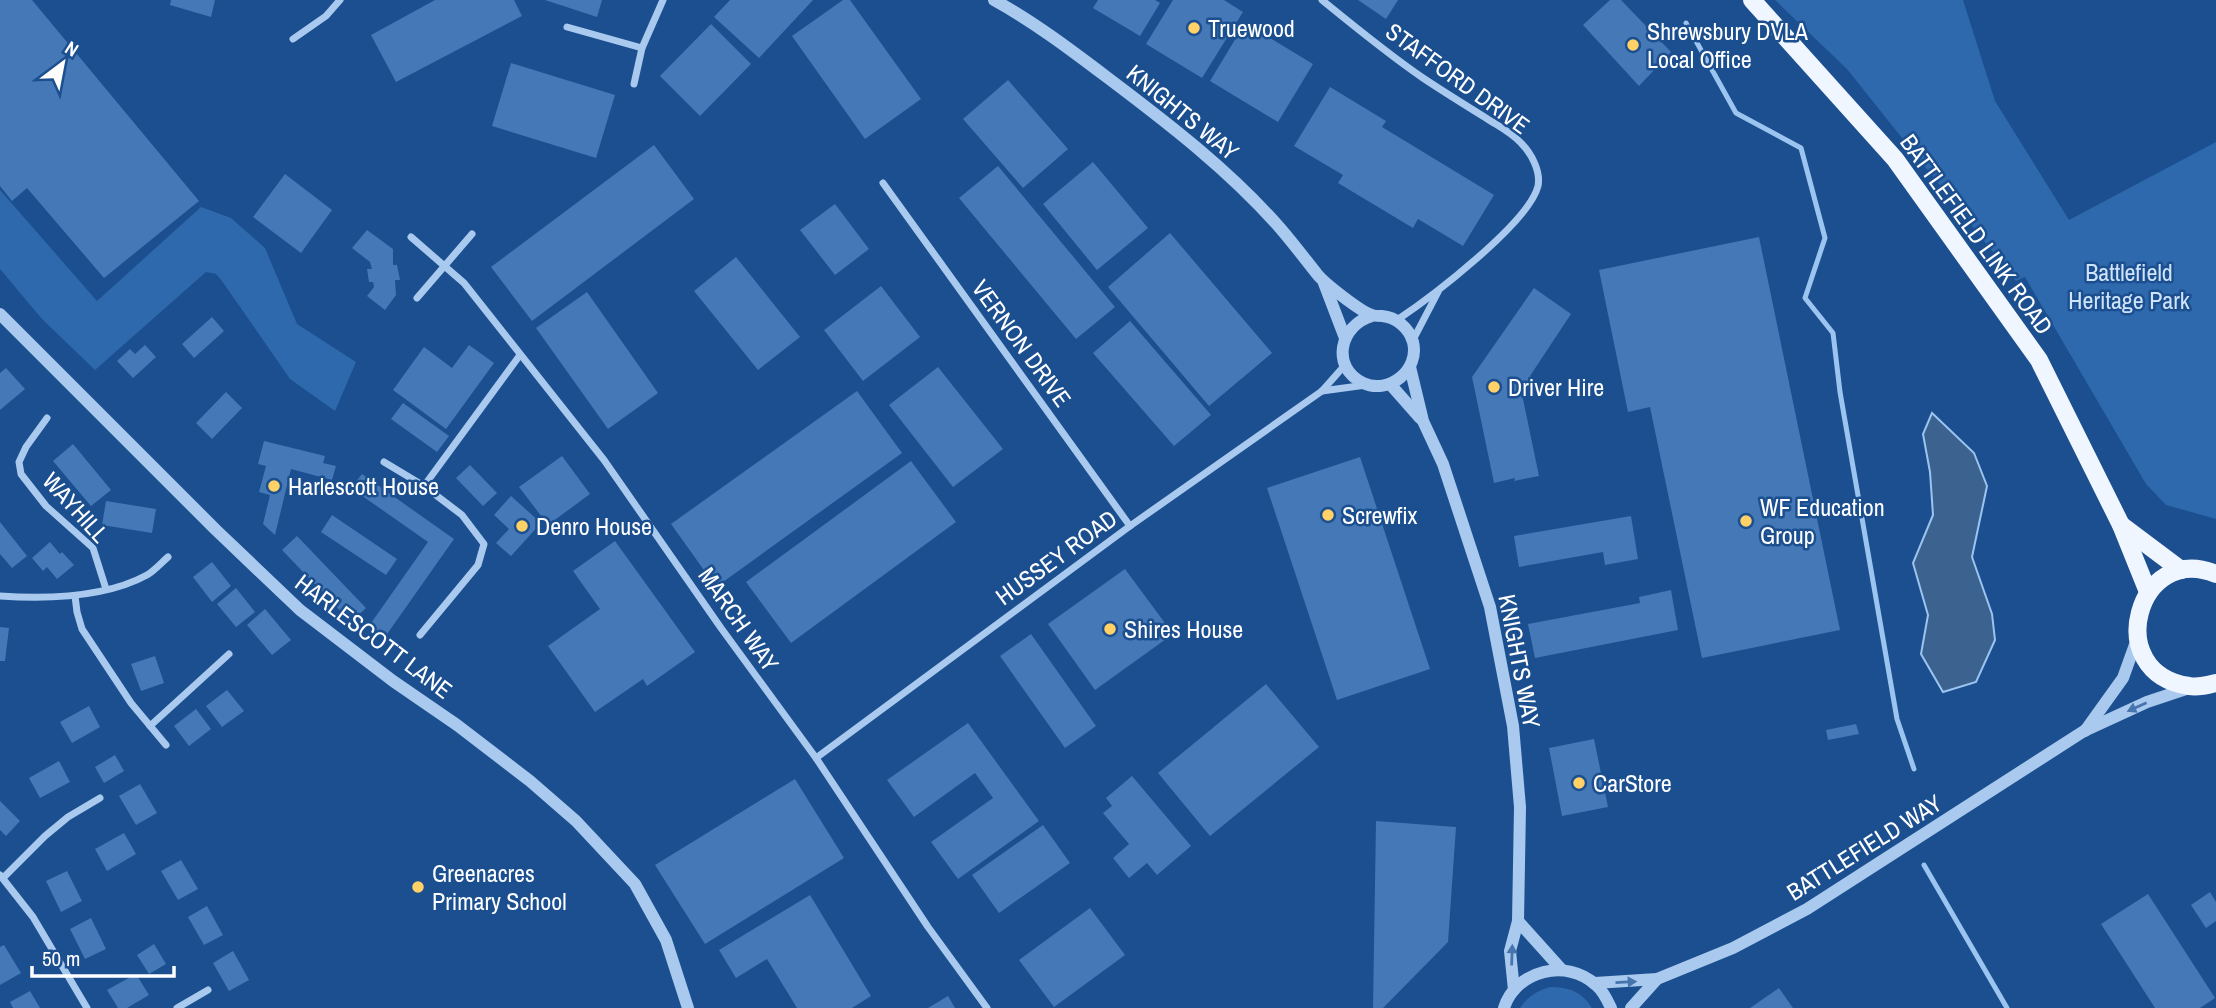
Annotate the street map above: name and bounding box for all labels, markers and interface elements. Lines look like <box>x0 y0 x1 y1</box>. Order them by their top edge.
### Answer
place label: Truewood <box>1208 12 1295 44</box>
street label: STAFFORD DRIVE <box>1380 15 1536 141</box>
place label: Shrewsbury DVLA Local Office <box>1647 15 1809 75</box>
marker: Truewood <box>1186 20 1202 36</box>
north arrow <box>28 28 98 98</box>
text: N <box>60 35 84 63</box>
marker: Shrewsbury DVLA Local Office <box>1625 37 1641 53</box>
street label: KNIGHTS WAY <box>1120 57 1246 167</box>
street label: BATTLEFIELD LINK ROAD <box>1893 127 2061 341</box>
park label: Battlefield Heritage Park <box>2068 256 2190 316</box>
street label: VERNON DRIVE <box>965 273 1079 413</box>
place label: Driver Hire <box>1508 371 1604 403</box>
marker: Driver Hire <box>1486 379 1502 395</box>
street label: WAYHILL <box>36 465 116 549</box>
place label: Harlescott House <box>288 470 439 502</box>
marker: Harlescott House <box>266 478 282 494</box>
place label: WF Education Group <box>1760 491 1885 551</box>
place label: Screwfix <box>1342 499 1418 531</box>
street label: HUSSEY ROAD <box>989 502 1123 612</box>
marker: Screwfix <box>1320 507 1336 523</box>
place label: Denro House <box>536 510 652 542</box>
marker: WF Education Group <box>1738 513 1754 529</box>
marker: Denro House <box>514 518 530 534</box>
street label: MARCH WAY <box>691 561 787 677</box>
street label: HARLESCOTT LANE <box>289 566 459 706</box>
street label: KNIGHTS WAY <box>1491 591 1549 731</box>
place label: Shires House <box>1124 613 1243 645</box>
marker: Shires House <box>1102 621 1118 637</box>
one-way arrow <box>2127 702 2148 713</box>
place label: CarStore <box>1593 767 1672 799</box>
marker: CarStore <box>1571 775 1587 791</box>
street label: BATTLEFIELD WAY <box>1781 787 1947 907</box>
place label: Greenacres Primary School <box>432 857 567 917</box>
marker: Greenacres Primary School <box>410 879 426 895</box>
scale bar <box>32 934 173 978</box>
text: 50 m <box>42 944 80 973</box>
one-way arrow <box>1506 944 1518 966</box>
one-way arrow <box>1615 976 1637 987</box>

